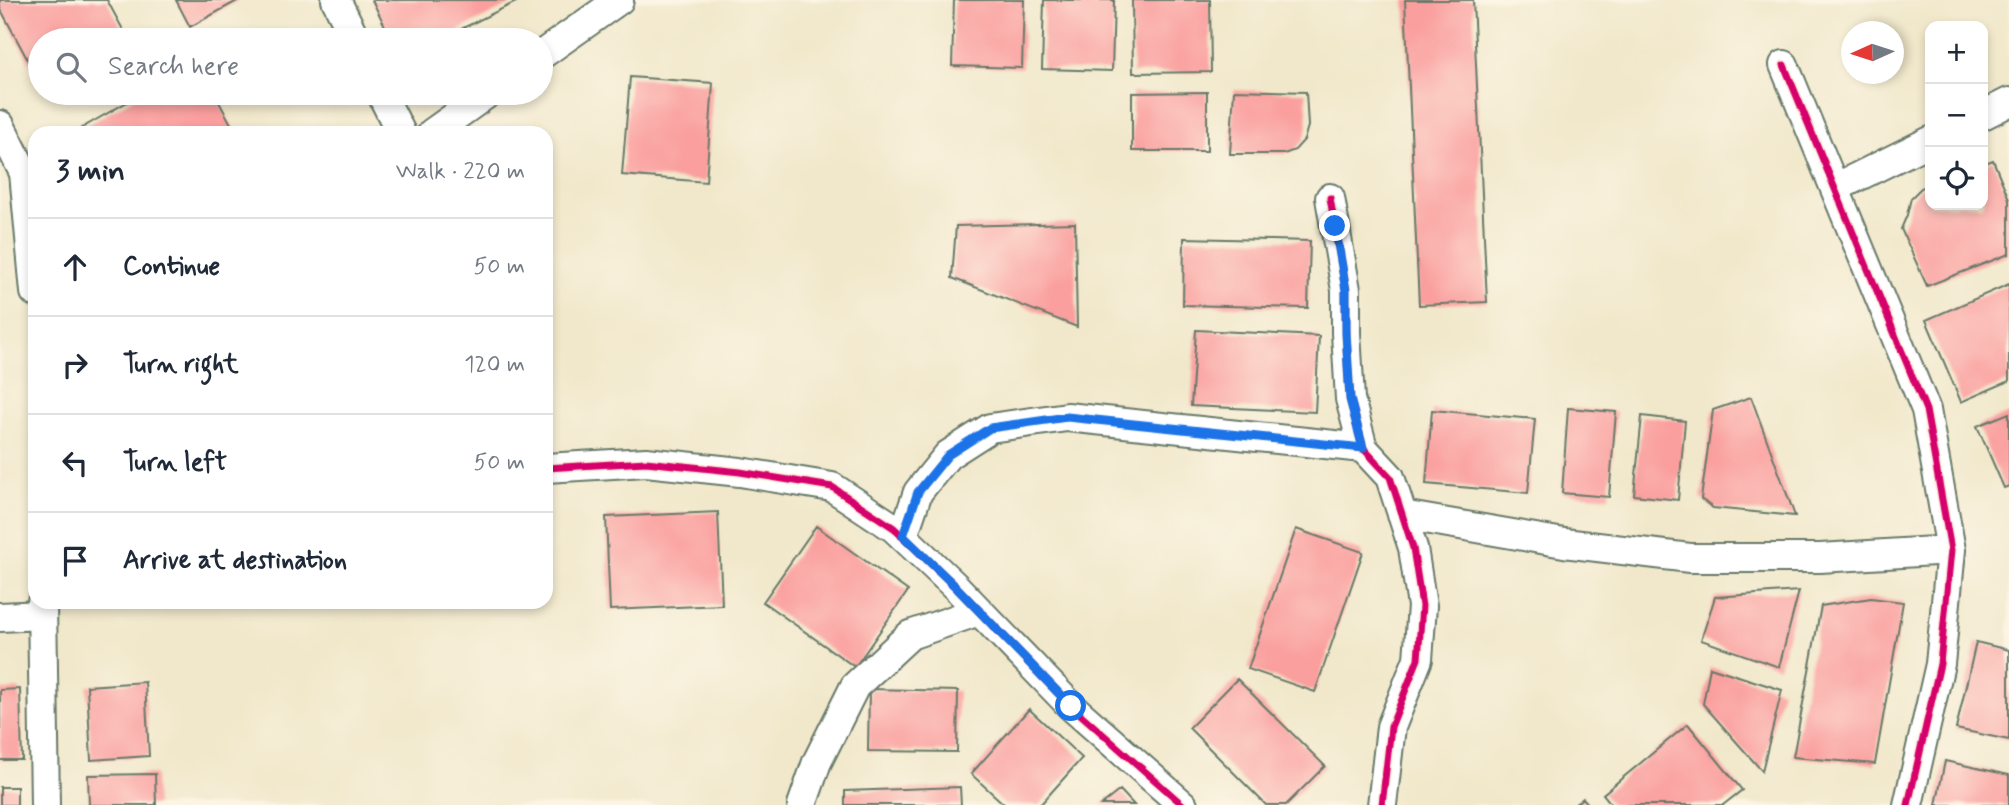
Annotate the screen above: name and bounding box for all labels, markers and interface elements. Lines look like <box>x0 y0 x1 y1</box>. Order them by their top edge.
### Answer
north arrow <box>1841 21 1904 84</box>
map controls <box>1925 21 1988 210</box>
button: + <box>1925 21 1988 84</box>
search box <box>28 28 553 105</box>
icon: search <box>52 48 90 86</box>
text: Search here <box>108 50 239 84</box>
button: − <box>1925 84 1988 147</box>
button: locate <box>1925 147 1988 210</box>
text: 3 min <box>56 152 125 191</box>
text: Walk · 220 m <box>396 157 525 187</box>
route end <box>1319 210 1350 241</box>
icon: ahead <box>56 248 94 286</box>
text: Continue <box>123 250 220 284</box>
text: 50 m <box>474 252 525 282</box>
icon: right <box>56 346 94 384</box>
text: Turn right <box>123 348 239 382</box>
text: 120 m <box>464 350 525 380</box>
icon: left <box>56 444 94 482</box>
text: Turn left <box>123 446 227 480</box>
text: 50 m <box>474 448 525 478</box>
icon: arrive <box>56 542 94 580</box>
text: Arrive at destination <box>123 544 347 578</box>
route start <box>1055 690 1086 721</box>

